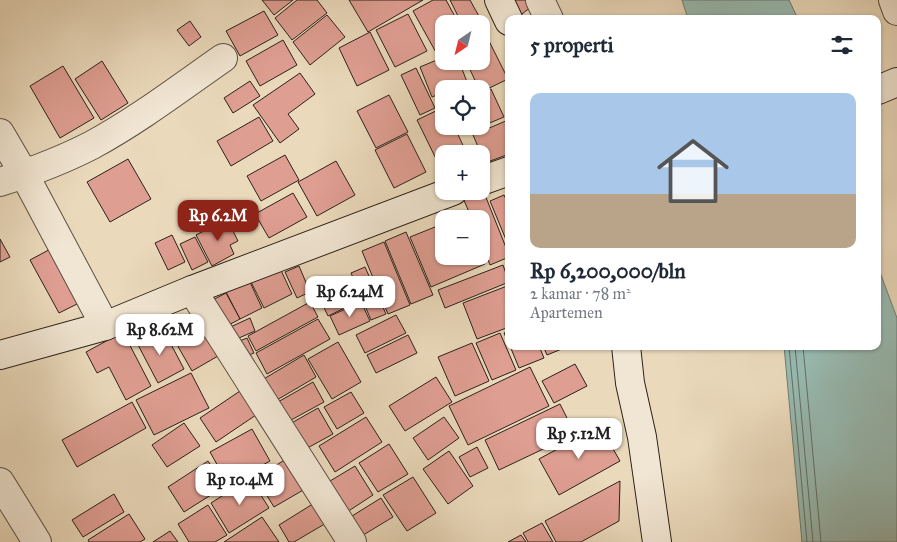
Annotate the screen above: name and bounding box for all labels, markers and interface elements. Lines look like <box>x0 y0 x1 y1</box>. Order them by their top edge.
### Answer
north arrow <box>435 15 490 70</box>
map controls <box>435 15 490 265</box>
icon: filters <box>828 31 856 59</box>
text: 5 properti <box>530 32 614 58</box>
button: locate <box>435 80 490 135</box>
icon: home <box>648 126 738 216</box>
button: + <box>435 145 490 200</box>
pin: Rp 6.2M <box>172 200 264 242</box>
text: Rp 6.2M <box>189 206 247 225</box>
button: − <box>435 210 490 265</box>
text: Rp 6,200,000/bln <box>530 258 686 284</box>
pin: Rp 6.24M <box>298 276 402 318</box>
text: Rp 6.24M <box>316 282 384 301</box>
text: 2 kamar · 78 m² <box>530 284 631 303</box>
text: Apartemen <box>530 303 603 322</box>
pin: Rp 8.62M <box>108 314 212 356</box>
text: Rp 8.62M <box>126 320 194 339</box>
pin: Rp 5.12M <box>527 418 631 460</box>
text: Rp 5.12M <box>547 424 611 443</box>
pin: Rp 10.4M <box>188 464 292 506</box>
text: Rp 10.4M <box>206 470 274 489</box>

